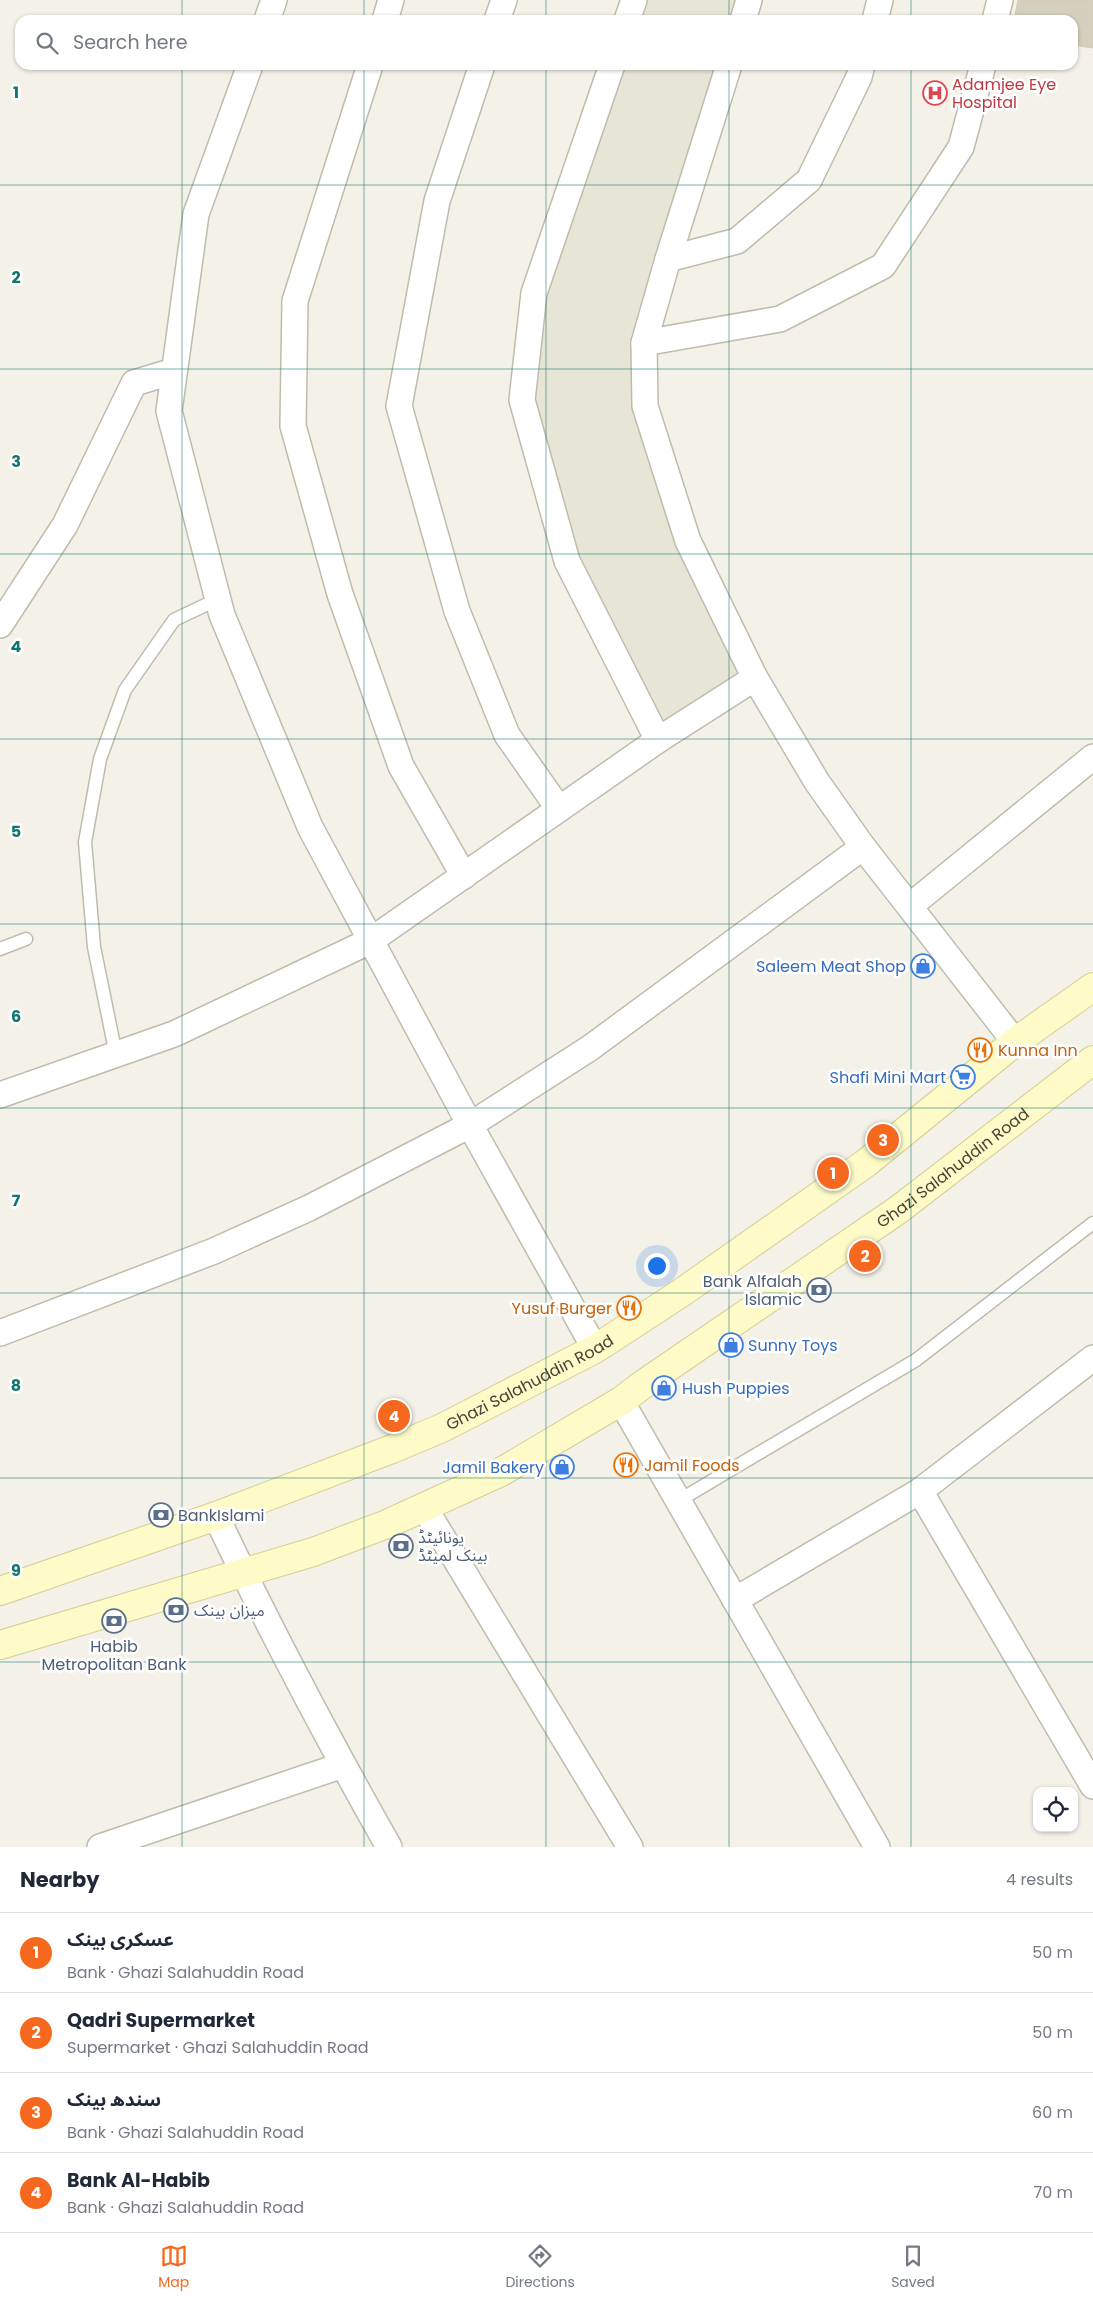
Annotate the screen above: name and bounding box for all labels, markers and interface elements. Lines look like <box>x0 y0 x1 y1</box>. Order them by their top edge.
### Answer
search box <box>15 15 1078 70</box>
icon: search <box>33 29 61 57</box>
text: Search here <box>73 29 187 56</box>
place label: Adamjee Eye Hospital <box>952 73 1056 114</box>
hospital icon: Adamjee Eye Hospital <box>922 80 948 106</box>
text: 1 <box>13 81 19 104</box>
text: 2 <box>11 266 21 289</box>
text: 3 <box>11 450 21 473</box>
text: 4 <box>11 635 22 658</box>
text: 5 <box>11 820 21 843</box>
shop icon: Saleem Meat Shop <box>910 953 936 979</box>
place label: Saleem Meat Shop <box>756 955 906 978</box>
text: 6 <box>11 1005 21 1028</box>
restaurant icon: Kunna Inn <box>967 1037 993 1063</box>
place label: Kunna Inn <box>998 1039 1078 1062</box>
supermarket icon: Shafi Mini Mart <box>950 1064 976 1090</box>
place label: Shafi Mini Mart <box>830 1066 946 1089</box>
street label: Ghazi Salahuddin Road <box>872 1102 1034 1233</box>
pin: 3 <box>867 1121 899 1159</box>
pin: 1 <box>817 1154 849 1192</box>
text: 7 <box>12 1189 21 1212</box>
pin: 2 <box>849 1237 881 1275</box>
your location <box>644 1253 670 1279</box>
place label: Bank Alfalah Islamic <box>703 1270 802 1311</box>
bank icon: Bank Alfalah Islamic <box>806 1277 832 1303</box>
restaurant icon: Yusuf Burger <box>616 1295 642 1321</box>
place label: Yusuf Burger <box>512 1297 612 1320</box>
street label: Ghazi Salahuddin Road <box>442 1329 618 1436</box>
shop icon: Sunny Toys <box>718 1332 744 1358</box>
place label: Sunny Toys <box>748 1334 838 1357</box>
text: 8 <box>11 1374 21 1397</box>
shop icon: Hush Puppies <box>651 1375 677 1401</box>
place label: Hush Puppies <box>682 1377 790 1400</box>
pin: 4 <box>378 1397 410 1435</box>
restaurant icon: Jamil Foods <box>613 1452 639 1478</box>
shop icon: Jamil Bakery <box>549 1454 575 1480</box>
place label: Jamil Foods <box>644 1454 740 1477</box>
place label: Jamil Bakery <box>442 1456 544 1479</box>
bank icon: BankIslami <box>148 1502 174 1528</box>
place label: BankIslami <box>178 1504 265 1527</box>
place label: یونائیٹڈ بینک لمیٹڈ <box>418 1526 488 1567</box>
bank icon: یونائیٹڈ بینک لمیٹڈ <box>388 1533 414 1559</box>
text: 9 <box>11 1559 21 1582</box>
bank icon: میزان بینک <box>163 1597 189 1623</box>
place label: میزان بینک <box>194 1599 265 1622</box>
bank icon: Habib Metropolitan Bank <box>101 1608 127 1634</box>
place label: Habib Metropolitan Bank <box>42 1635 187 1676</box>
map controls <box>1033 1787 1078 1832</box>
button: locate <box>1033 1787 1078 1832</box>
text: Nearby <box>20 1865 100 1894</box>
text: 4 results <box>1006 1868 1073 1891</box>
text: عسکری بینک <box>67 1926 174 1953</box>
text: 1 <box>33 1941 39 1964</box>
text: 50 m <box>1032 1941 1073 1964</box>
text: Bank · Ghazi Salahuddin Road <box>67 1961 304 1984</box>
text: Qadri Supermarket <box>67 2007 255 2034</box>
text: 2 <box>31 2021 41 2044</box>
text: 50 m <box>1032 2021 1073 2044</box>
text: Supermarket · Ghazi Salahuddin Road <box>67 2036 369 2059</box>
text: سندھ بینک <box>67 2086 161 2113</box>
text: 3 <box>31 2101 41 2124</box>
text: 60 m <box>1032 2101 1073 2124</box>
text: Bank · Ghazi Salahuddin Road <box>67 2121 304 2144</box>
text: Bank Al-Habib <box>67 2167 210 2194</box>
text: 4 <box>31 2181 41 2204</box>
text: 70 m <box>1033 2181 1073 2204</box>
text: Bank · Ghazi Salahuddin Road <box>67 2196 304 2219</box>
tab: Map <box>158 2242 189 2293</box>
tab: Directions <box>505 2242 575 2293</box>
tab: Saved <box>891 2242 935 2293</box>

